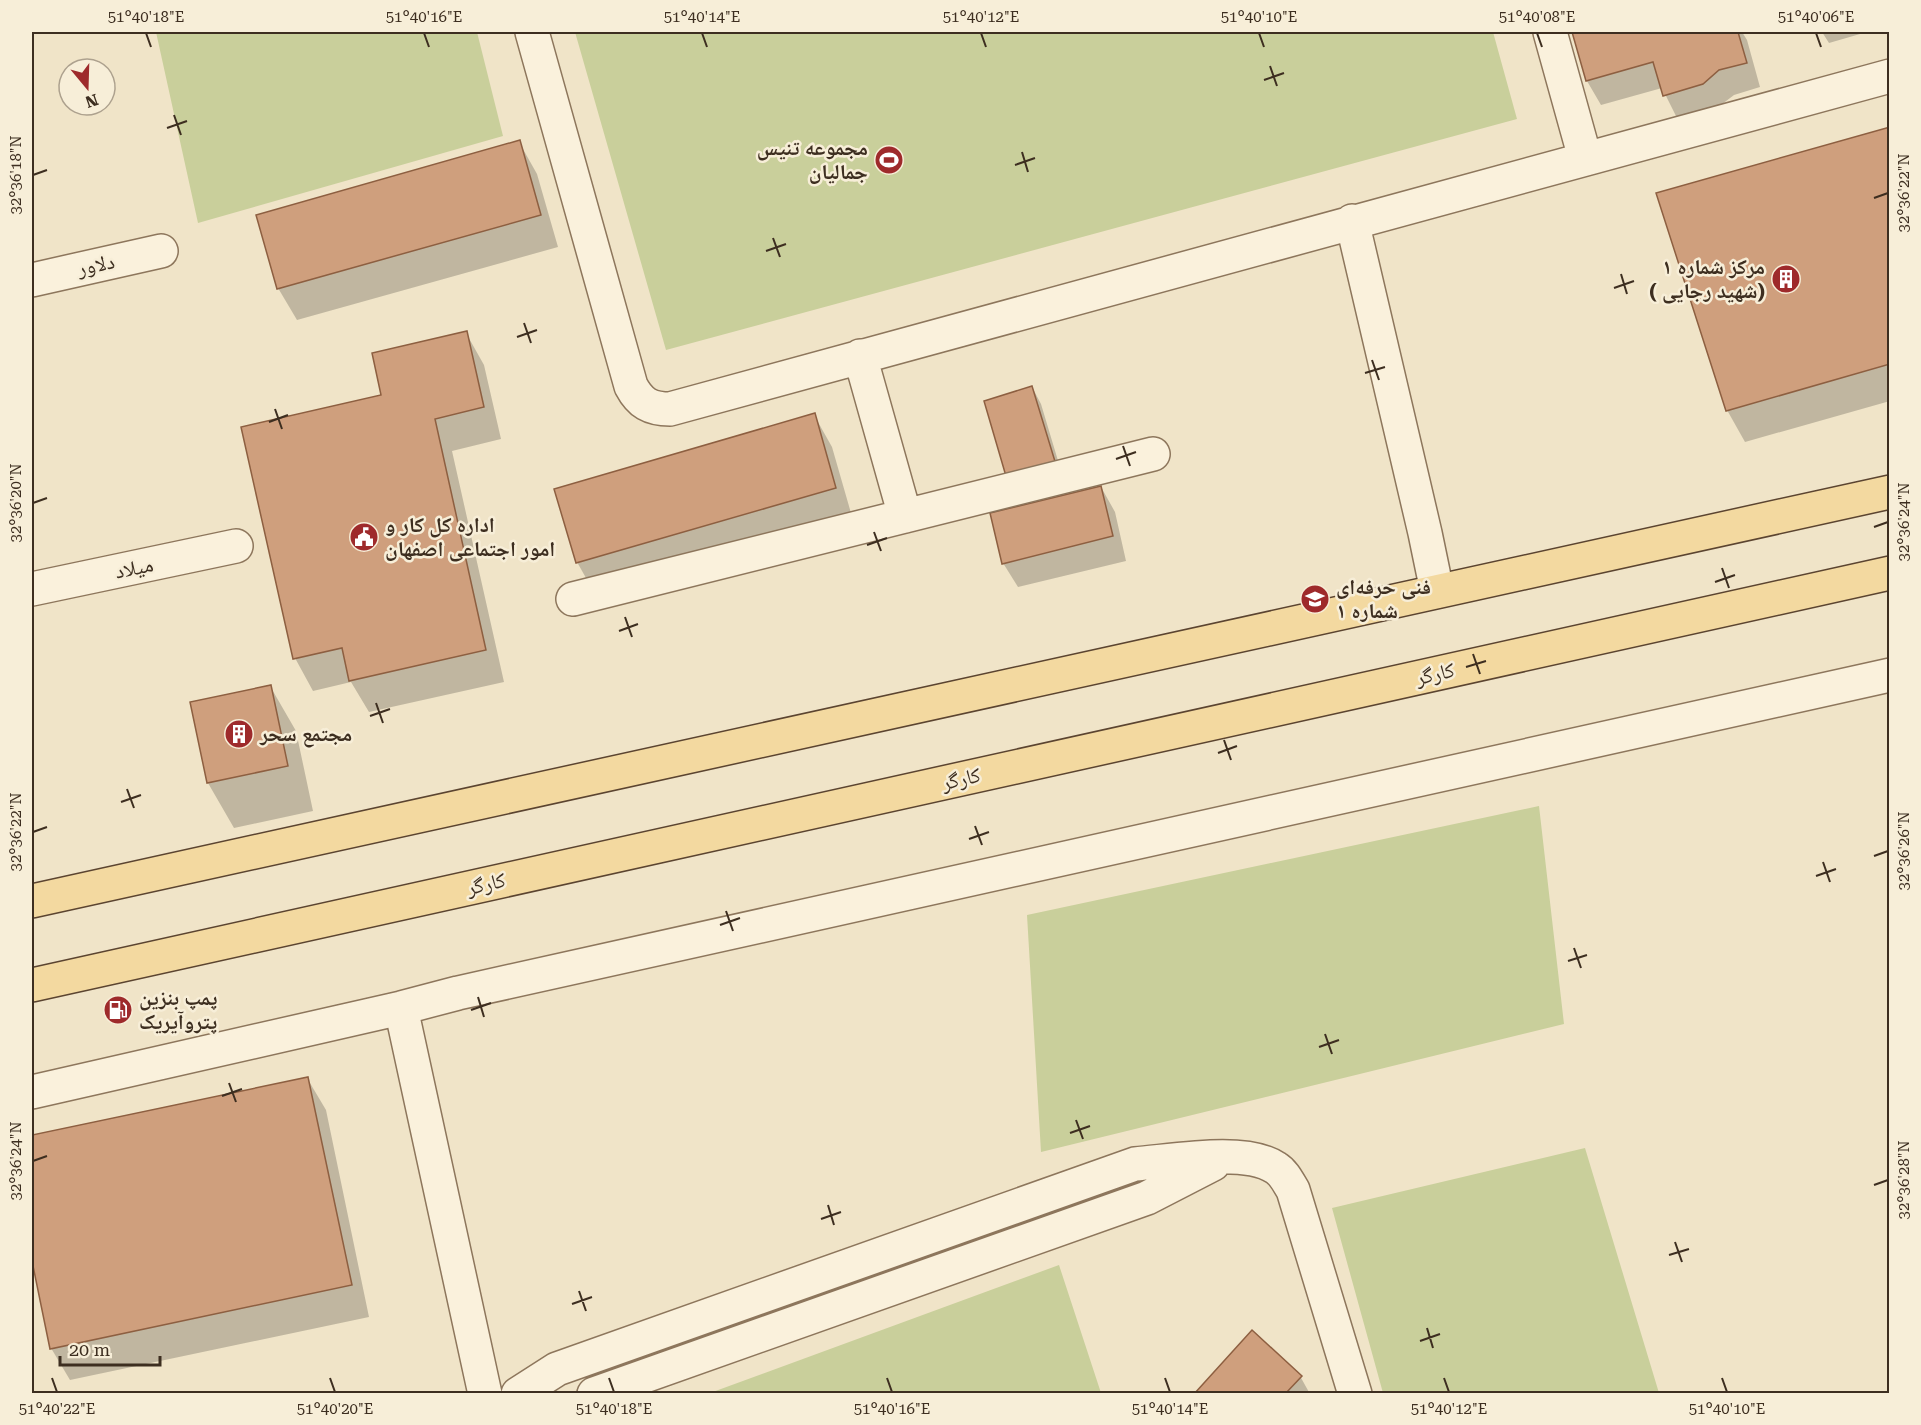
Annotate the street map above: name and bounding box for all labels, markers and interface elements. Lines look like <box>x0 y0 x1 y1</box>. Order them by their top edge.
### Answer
text: 51°40'18"E <box>108 8 184 26</box>
text: 51°40'16"E <box>386 8 462 26</box>
text: 51°40'14"E <box>664 8 740 26</box>
text: 51°40'12"E <box>943 8 1019 26</box>
text: 51°40'10"E <box>1221 8 1297 26</box>
text: 51°40'08"E <box>1499 8 1575 26</box>
text: 51°40'06"E <box>1778 8 1854 26</box>
north arrow <box>57 57 117 117</box>
text: N <box>83 90 101 112</box>
text: 32°36'18"N <box>7 135 25 215</box>
place label: مجموعه تنیس جمالیان <box>757 136 868 184</box>
sports icon: مجموعه تنیس جمالیان <box>873 144 905 176</box>
text: 32°36'22"N <box>1895 153 1913 233</box>
street label: دلاور <box>74 249 117 281</box>
place label: مرکز شماره ۱ ( شهید رجایی) <box>1649 255 1765 304</box>
building icon: مرکز شماره ۱ ( شهید رجایی) <box>1770 263 1802 295</box>
text: 32°36'20"N <box>7 463 25 543</box>
text: 32°36'24"N <box>1895 482 1913 562</box>
place label: اداره کل کار و امور اجتماعی اصفهان <box>385 513 555 562</box>
public building icon: اداره کل کار و امور اجتماعی اصفهان <box>348 521 380 553</box>
street label: میلاد <box>113 552 155 584</box>
place label: فنی حرفه‌ای شماره ۱ <box>1336 575 1431 623</box>
school or university icon: فنی حرفه‌ای شماره ۱ <box>1299 583 1331 615</box>
street label: کارگر <box>1412 658 1457 690</box>
building icon: مجتمع سحر <box>223 718 255 750</box>
place label: مجتمع سحر <box>259 722 352 748</box>
street label: کارگر <box>938 763 983 795</box>
text: 32°36'22"N <box>7 792 25 872</box>
text: 32°36'26"N <box>1895 811 1913 891</box>
street label: کارگر <box>463 868 508 900</box>
place label: پمپ بنزین پتروآیریک <box>139 986 217 1034</box>
fuel station icon: پمپ بنزین پتروآیریک <box>102 994 134 1026</box>
text: 32°36'24"N <box>7 1121 25 1201</box>
text: 32°36'28"N <box>1895 1140 1913 1220</box>
scale bar <box>60 1329 160 1367</box>
text: 20 m <box>69 1339 110 1360</box>
text: 51°40'22"E <box>19 1400 95 1418</box>
text: 51°40'20"E <box>297 1400 373 1418</box>
text: 51°40'18"E <box>576 1400 652 1418</box>
text: 51°40'16"E <box>854 1400 930 1418</box>
text: 51°40'14"E <box>1132 1400 1208 1418</box>
text: 51°40'12"E <box>1411 1400 1487 1418</box>
text: 51°40'10"E <box>1689 1400 1765 1418</box>

